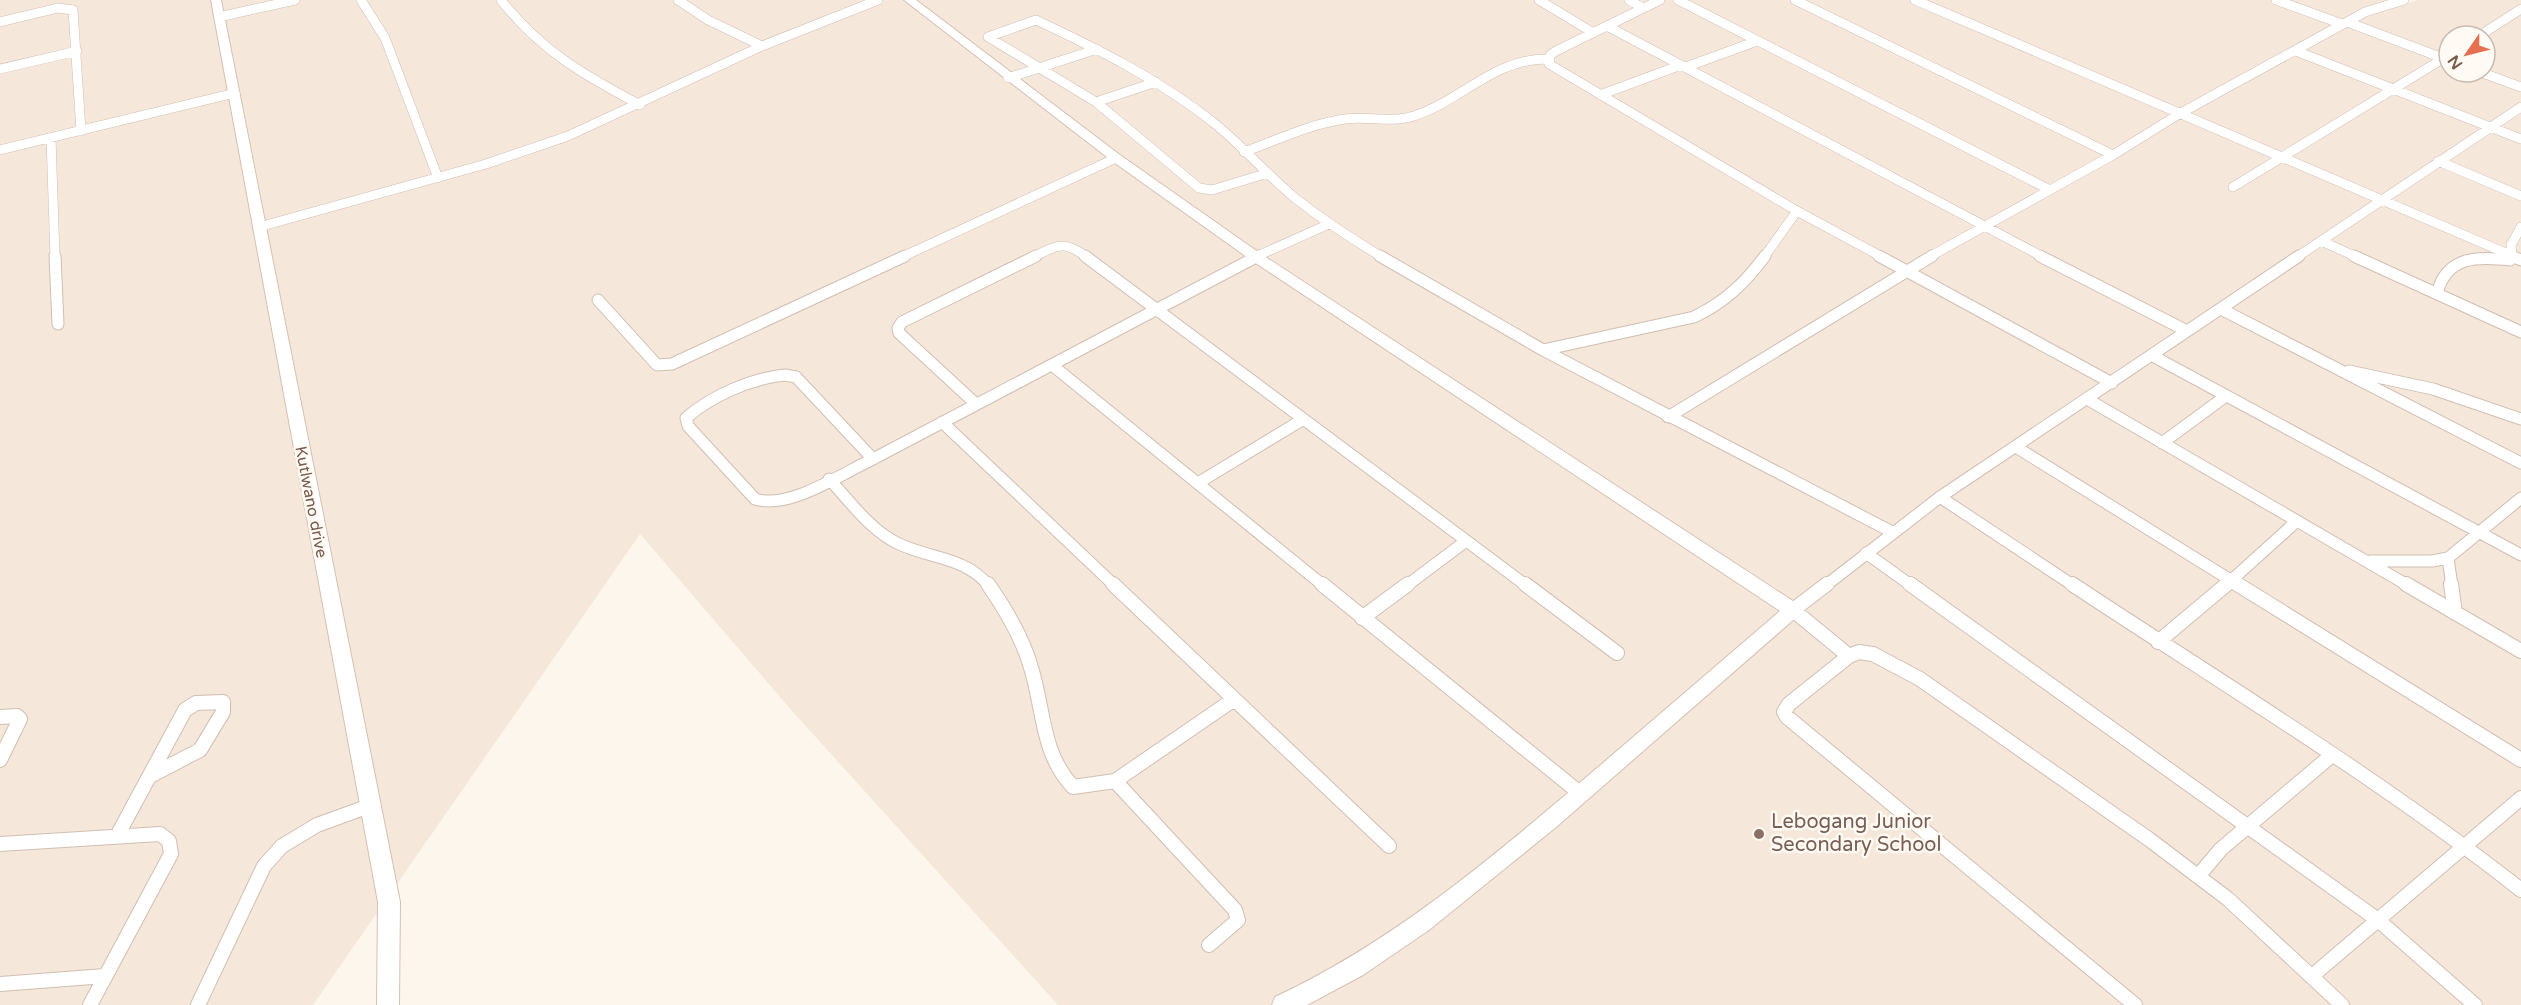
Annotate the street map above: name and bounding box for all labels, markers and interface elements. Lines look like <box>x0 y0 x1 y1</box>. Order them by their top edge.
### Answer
north arrow <box>2437 24 2497 84</box>
text: N <box>2444 51 2467 73</box>
street label: Kutlwano drive <box>290 444 332 560</box>
place label: Lebogang Junior Secondary School <box>1771 810 1941 857</box>
marker: Lebogang Junior Secondary School <box>1752 827 1766 841</box>

